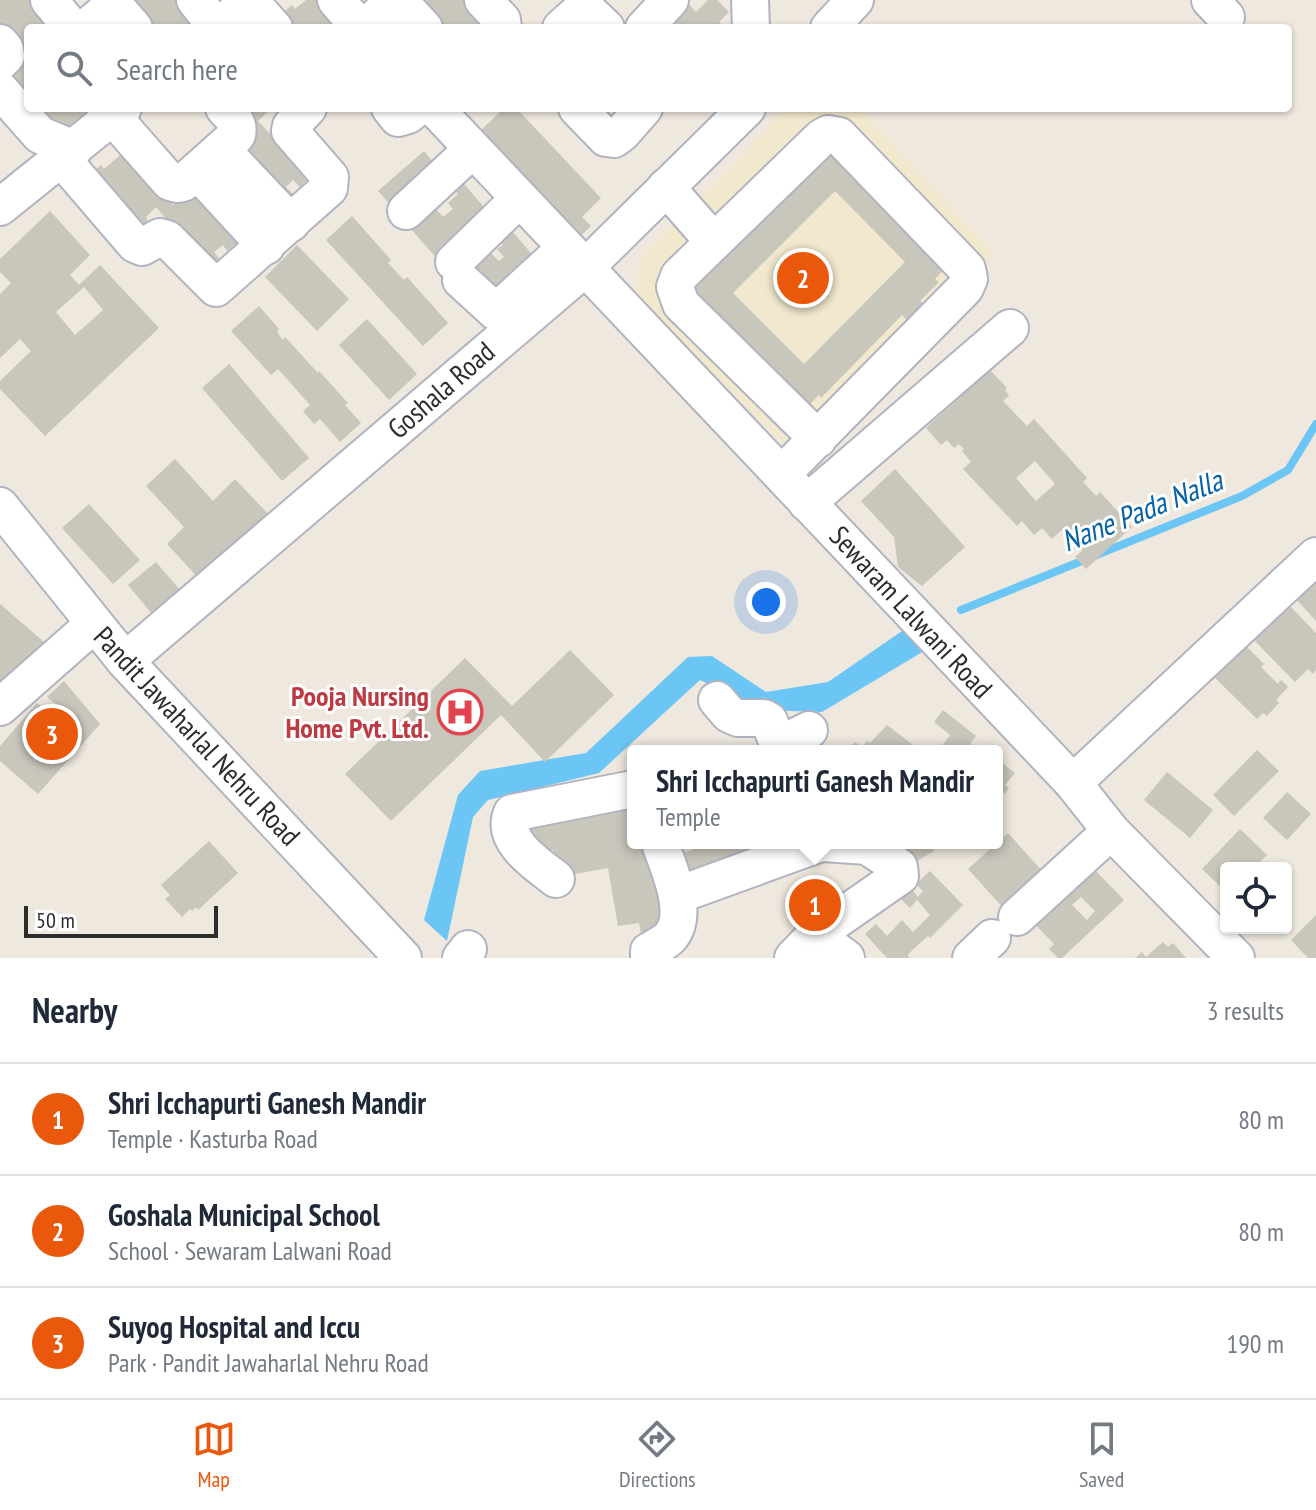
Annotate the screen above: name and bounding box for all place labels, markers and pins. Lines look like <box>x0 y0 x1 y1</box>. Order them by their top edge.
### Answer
pin: 2 <box>777 248 829 308</box>
place label: Pooja Nursing Home Pvt. Ltd. <box>285 677 429 746</box>
hospital icon: Pooja Nursing Home Pvt. Ltd. <box>436 688 484 736</box>
pin: 3 <box>26 704 78 764</box>
pin: 1 <box>789 875 841 935</box>

